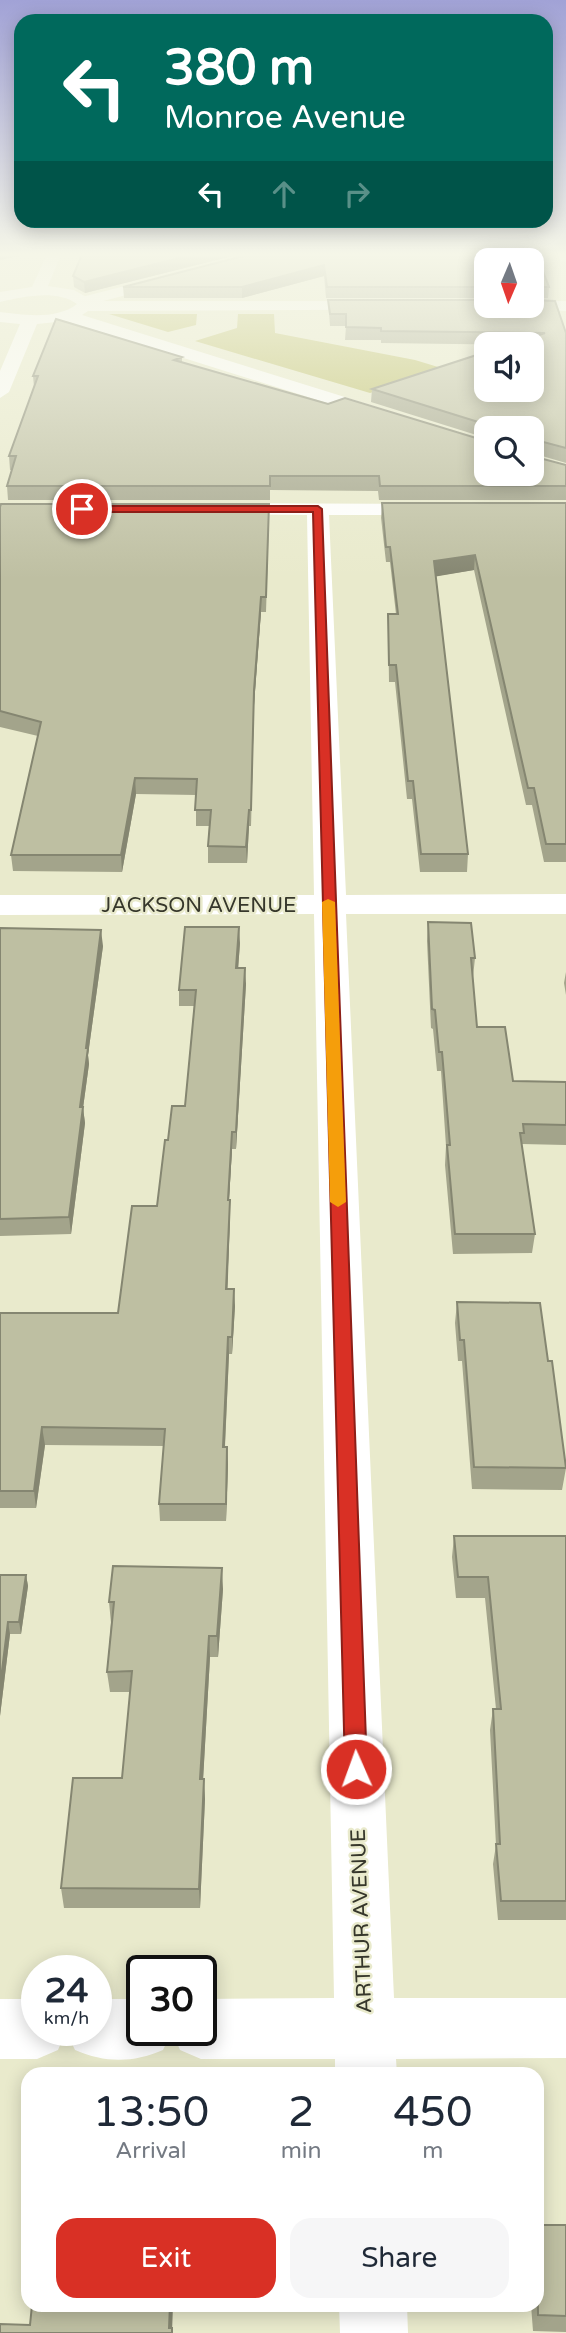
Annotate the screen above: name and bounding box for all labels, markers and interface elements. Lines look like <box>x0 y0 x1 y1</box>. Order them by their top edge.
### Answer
text: 380 m <box>164 39 314 98</box>
icon: left <box>49 42 140 133</box>
text: Monroe Avenue <box>164 99 406 137</box>
icon: left <box>192 175 230 213</box>
icon: ahead <box>265 175 303 213</box>
icon: right <box>338 175 376 213</box>
north arrow <box>474 248 544 318</box>
map controls <box>474 248 544 486</box>
button: sound <box>474 332 544 402</box>
button: search <box>474 416 544 486</box>
pin <box>52 479 112 539</box>
icon: arrive <box>63 490 101 528</box>
street label: JACKSON AVENUE <box>101 893 297 918</box>
position arrow <box>319 1732 393 1806</box>
street label: ARTHUR AVENUE <box>346 1828 377 2014</box>
speed limit sign: 30 <box>126 1955 217 2046</box>
text: 24 <box>45 1970 88 2012</box>
text: km/h <box>44 2007 89 2029</box>
text: 13:50 <box>93 2087 209 2138</box>
text: 2 <box>288 2087 314 2138</box>
text: 450 <box>393 2087 472 2138</box>
text: Arrival <box>115 2137 186 2165</box>
text: min <box>281 2137 322 2165</box>
text: m <box>422 2137 443 2165</box>
button: Exit <box>56 2218 276 2298</box>
button: Share <box>290 2218 509 2298</box>

